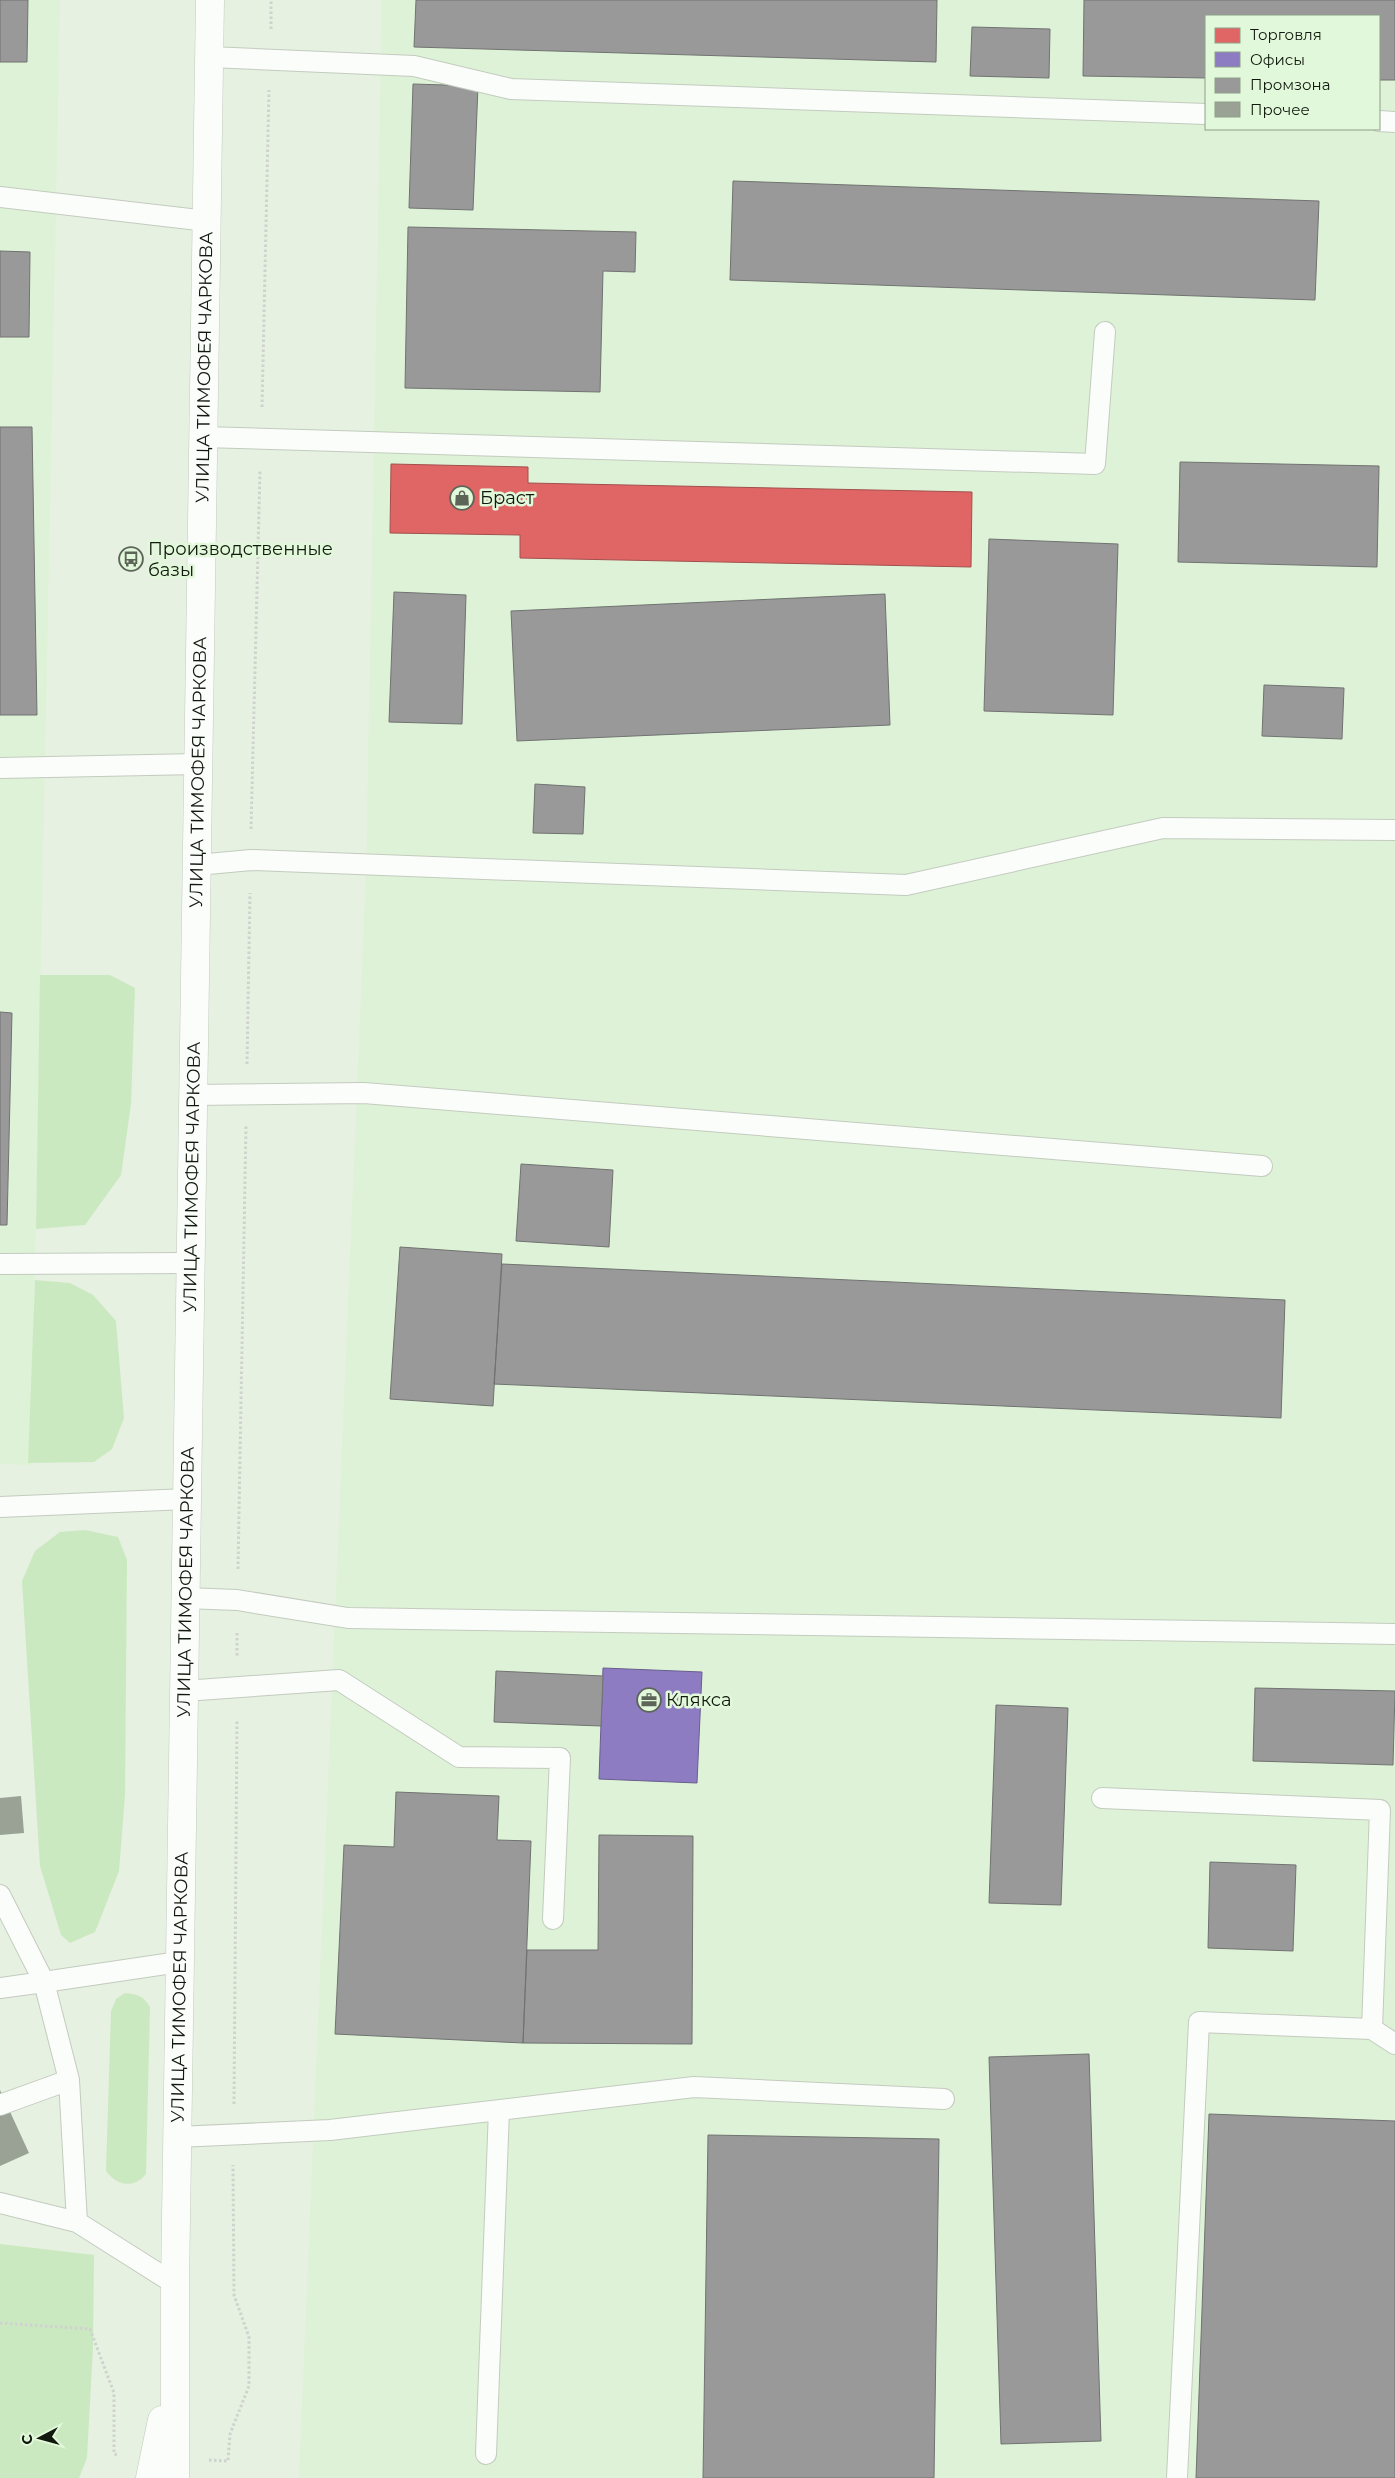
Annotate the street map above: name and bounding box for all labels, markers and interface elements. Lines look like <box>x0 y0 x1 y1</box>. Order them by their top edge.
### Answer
legend <box>1205 15 1380 130</box>
text: Торговля <box>1250 25 1322 44</box>
text: Офисы <box>1250 50 1305 69</box>
text: Промзона <box>1250 75 1330 94</box>
text: Прочее <box>1250 100 1310 119</box>
street label: УЛИЦА ТИМОФЕЯ ЧАРКОВА <box>191 231 217 503</box>
shop icon: Браст <box>449 485 475 511</box>
place label: Браст <box>480 487 535 509</box>
place label: Производственные базы <box>148 538 333 581</box>
bus stop icon: Производственные базы <box>118 546 144 572</box>
street label: УЛИЦА ТИМОФЕЯ ЧАРКОВА <box>185 636 211 908</box>
street label: УЛИЦА ТИМОФЕЯ ЧАРКОВА <box>179 1041 205 1313</box>
street label: УЛИЦА ТИМОФЕЯ ЧАРКОВА <box>173 1446 199 1718</box>
office icon: Клякса <box>636 1687 662 1713</box>
place label: Клякса <box>666 1689 731 1711</box>
street label: УЛИЦА ТИМОФЕЯ ЧАРКОВА <box>166 1851 193 2123</box>
north arrow <box>15 2413 65 2463</box>
text: С <box>18 2433 37 2445</box>

